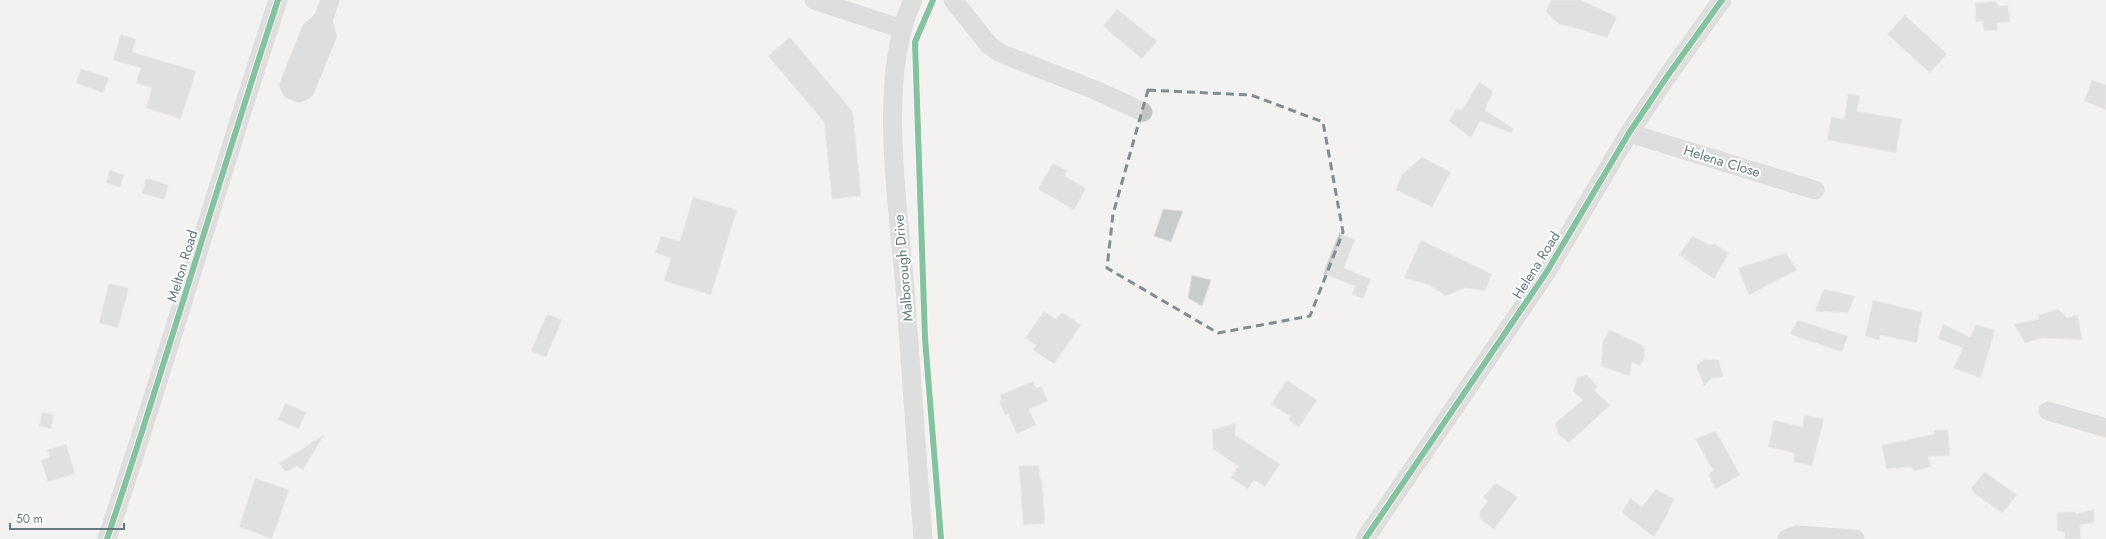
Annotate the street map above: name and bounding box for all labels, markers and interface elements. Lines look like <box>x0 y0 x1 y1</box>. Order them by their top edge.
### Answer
street label: Helena Close <box>1681 140 1763 182</box>
street label: Malborough Drive <box>888 214 918 322</box>
street label: Melton Road <box>162 227 202 305</box>
street label: Helena Road <box>1507 227 1565 303</box>
scale bar <box>10 505 124 531</box>
text: 50 m <box>16 510 43 528</box>

